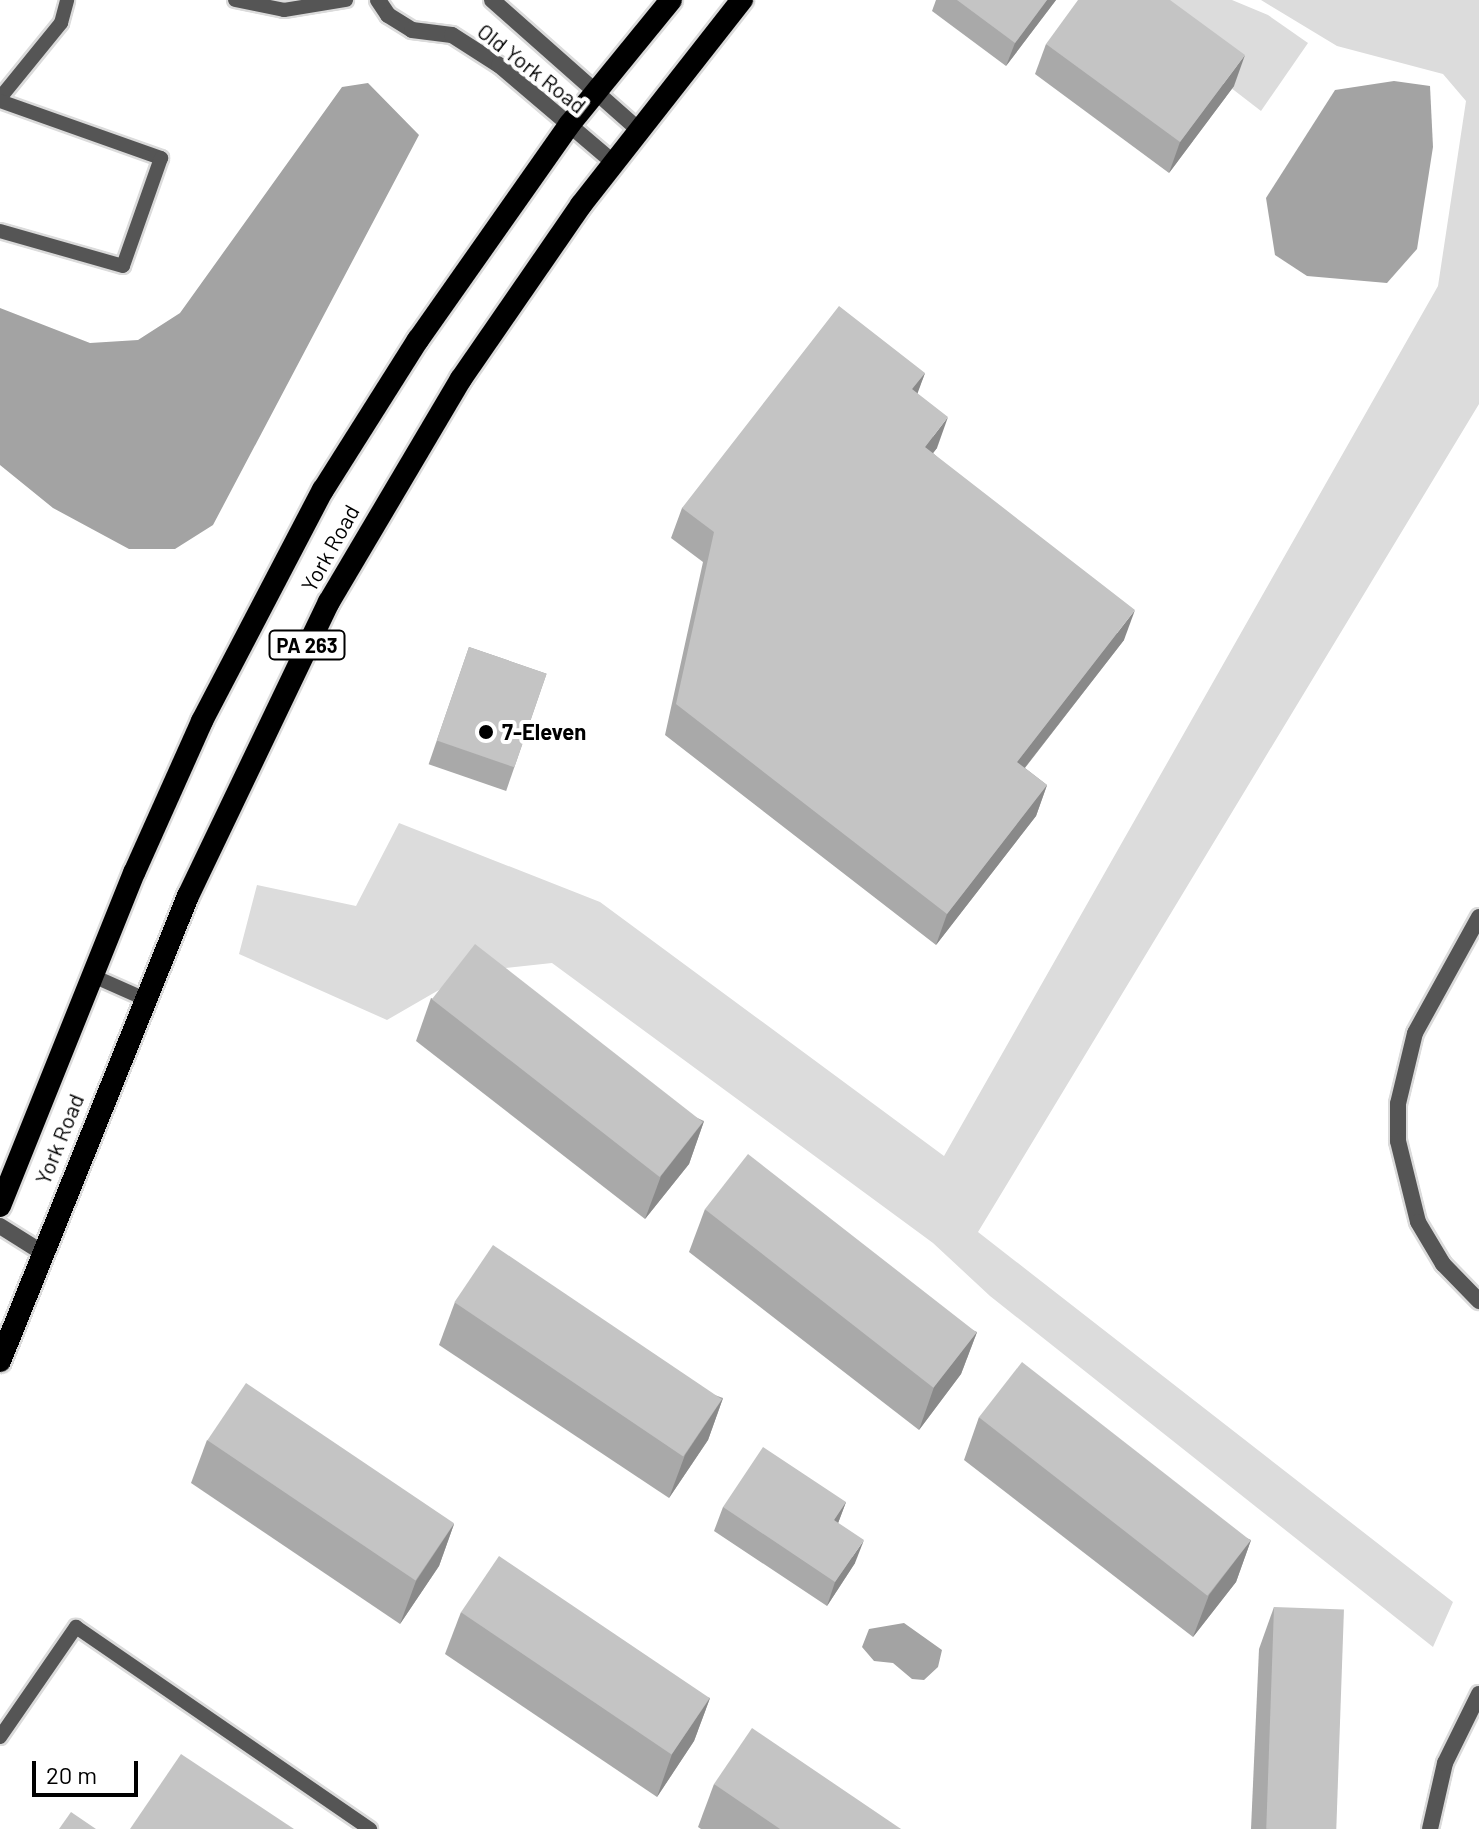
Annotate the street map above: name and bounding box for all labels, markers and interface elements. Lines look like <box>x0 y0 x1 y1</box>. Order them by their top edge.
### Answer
street label: Old York Road <box>473 17 591 119</box>
street label: York Road <box>295 500 365 596</box>
road number: PA 263 <box>267 629 347 661</box>
place label: 7-Eleven <box>502 719 586 745</box>
marker: 7-Eleven <box>477 723 495 741</box>
street label: York Road <box>29 1090 89 1188</box>
scale bar <box>36 1745 142 1795</box>
text: 20 m <box>46 1760 97 1789</box>

